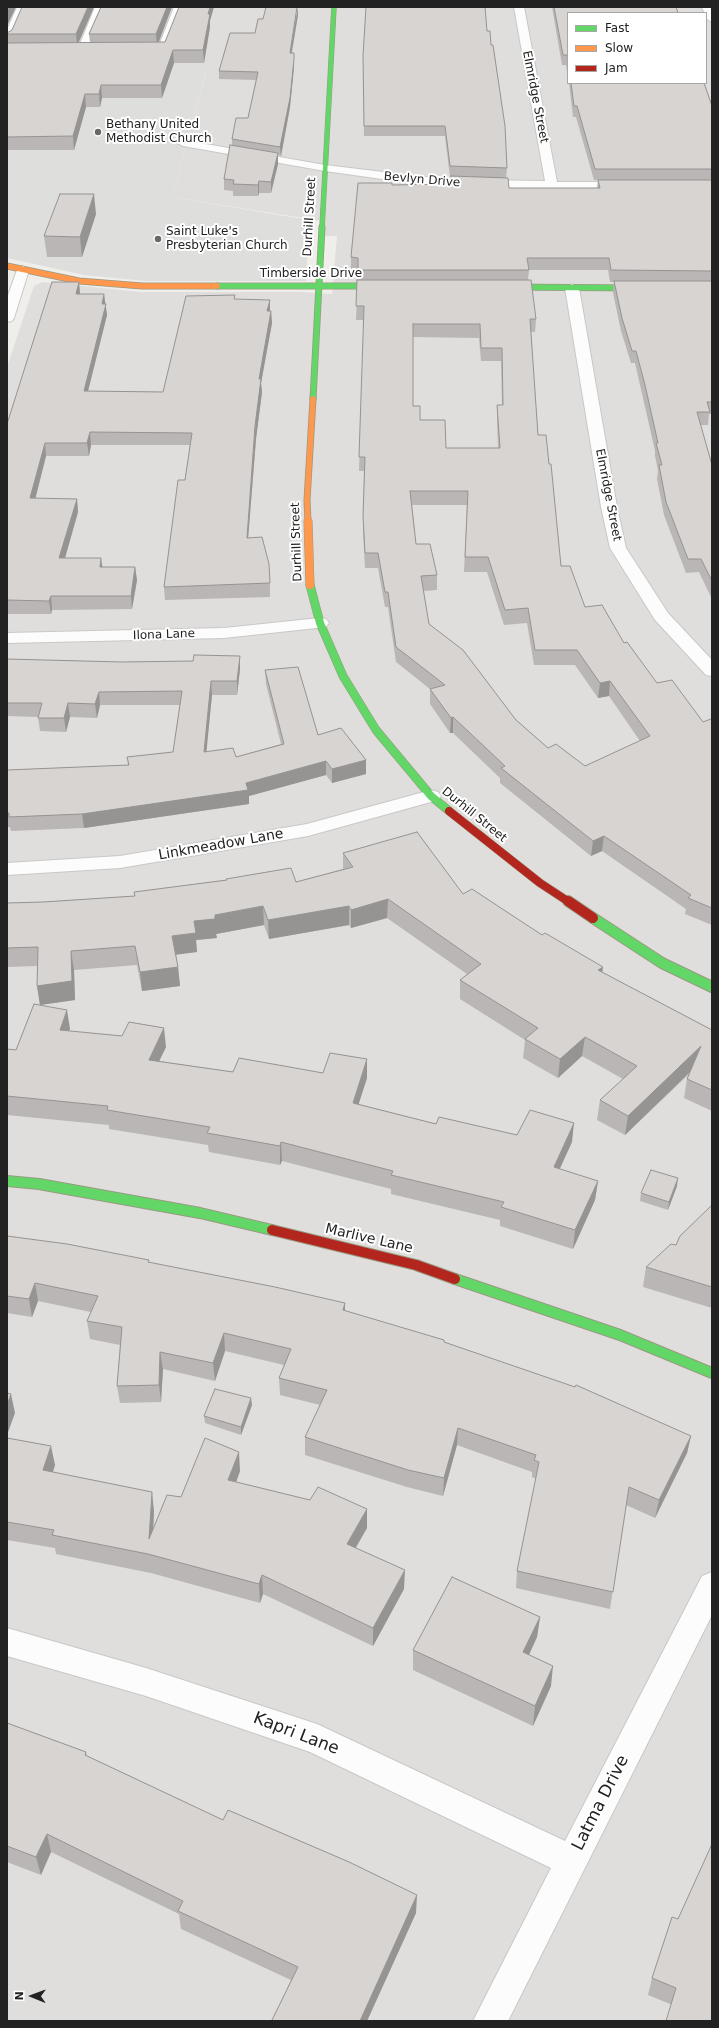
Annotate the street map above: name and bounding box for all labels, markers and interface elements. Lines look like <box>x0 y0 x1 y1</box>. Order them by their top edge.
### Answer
legend <box>567 12 707 84</box>
text: Fast <box>605 21 629 35</box>
text: Slow <box>605 41 633 55</box>
street label: Elmridge Street <box>519 50 551 144</box>
text: Jam <box>605 61 628 75</box>
place label: Bethany United Methodist Church <box>106 118 212 146</box>
marker: Bethany United Methodist Church <box>93 127 103 137</box>
street label: Bevlyn Drive <box>383 169 461 191</box>
street label: Durhill Street <box>301 177 319 257</box>
place label: Saint Luke's Presbyterian Church <box>166 225 288 253</box>
marker: Saint Luke's Presbyterian Church <box>153 234 163 244</box>
street label: Timberside Drive <box>260 267 362 281</box>
street label: Elmridge Street <box>592 448 624 542</box>
street label: Durhill Street <box>288 502 306 582</box>
street label: Ilona Lane <box>133 627 195 643</box>
street label: Durhill Street <box>439 784 509 846</box>
street label: Linkmeadow Lane <box>157 826 285 864</box>
street label: Marlive Lane <box>324 1221 414 1257</box>
street label: Kapri Lane <box>250 1708 342 1760</box>
street label: Latma Drive <box>568 1752 634 1854</box>
north arrow <box>12 1976 52 2016</box>
text: N <box>13 1991 26 2001</box>

